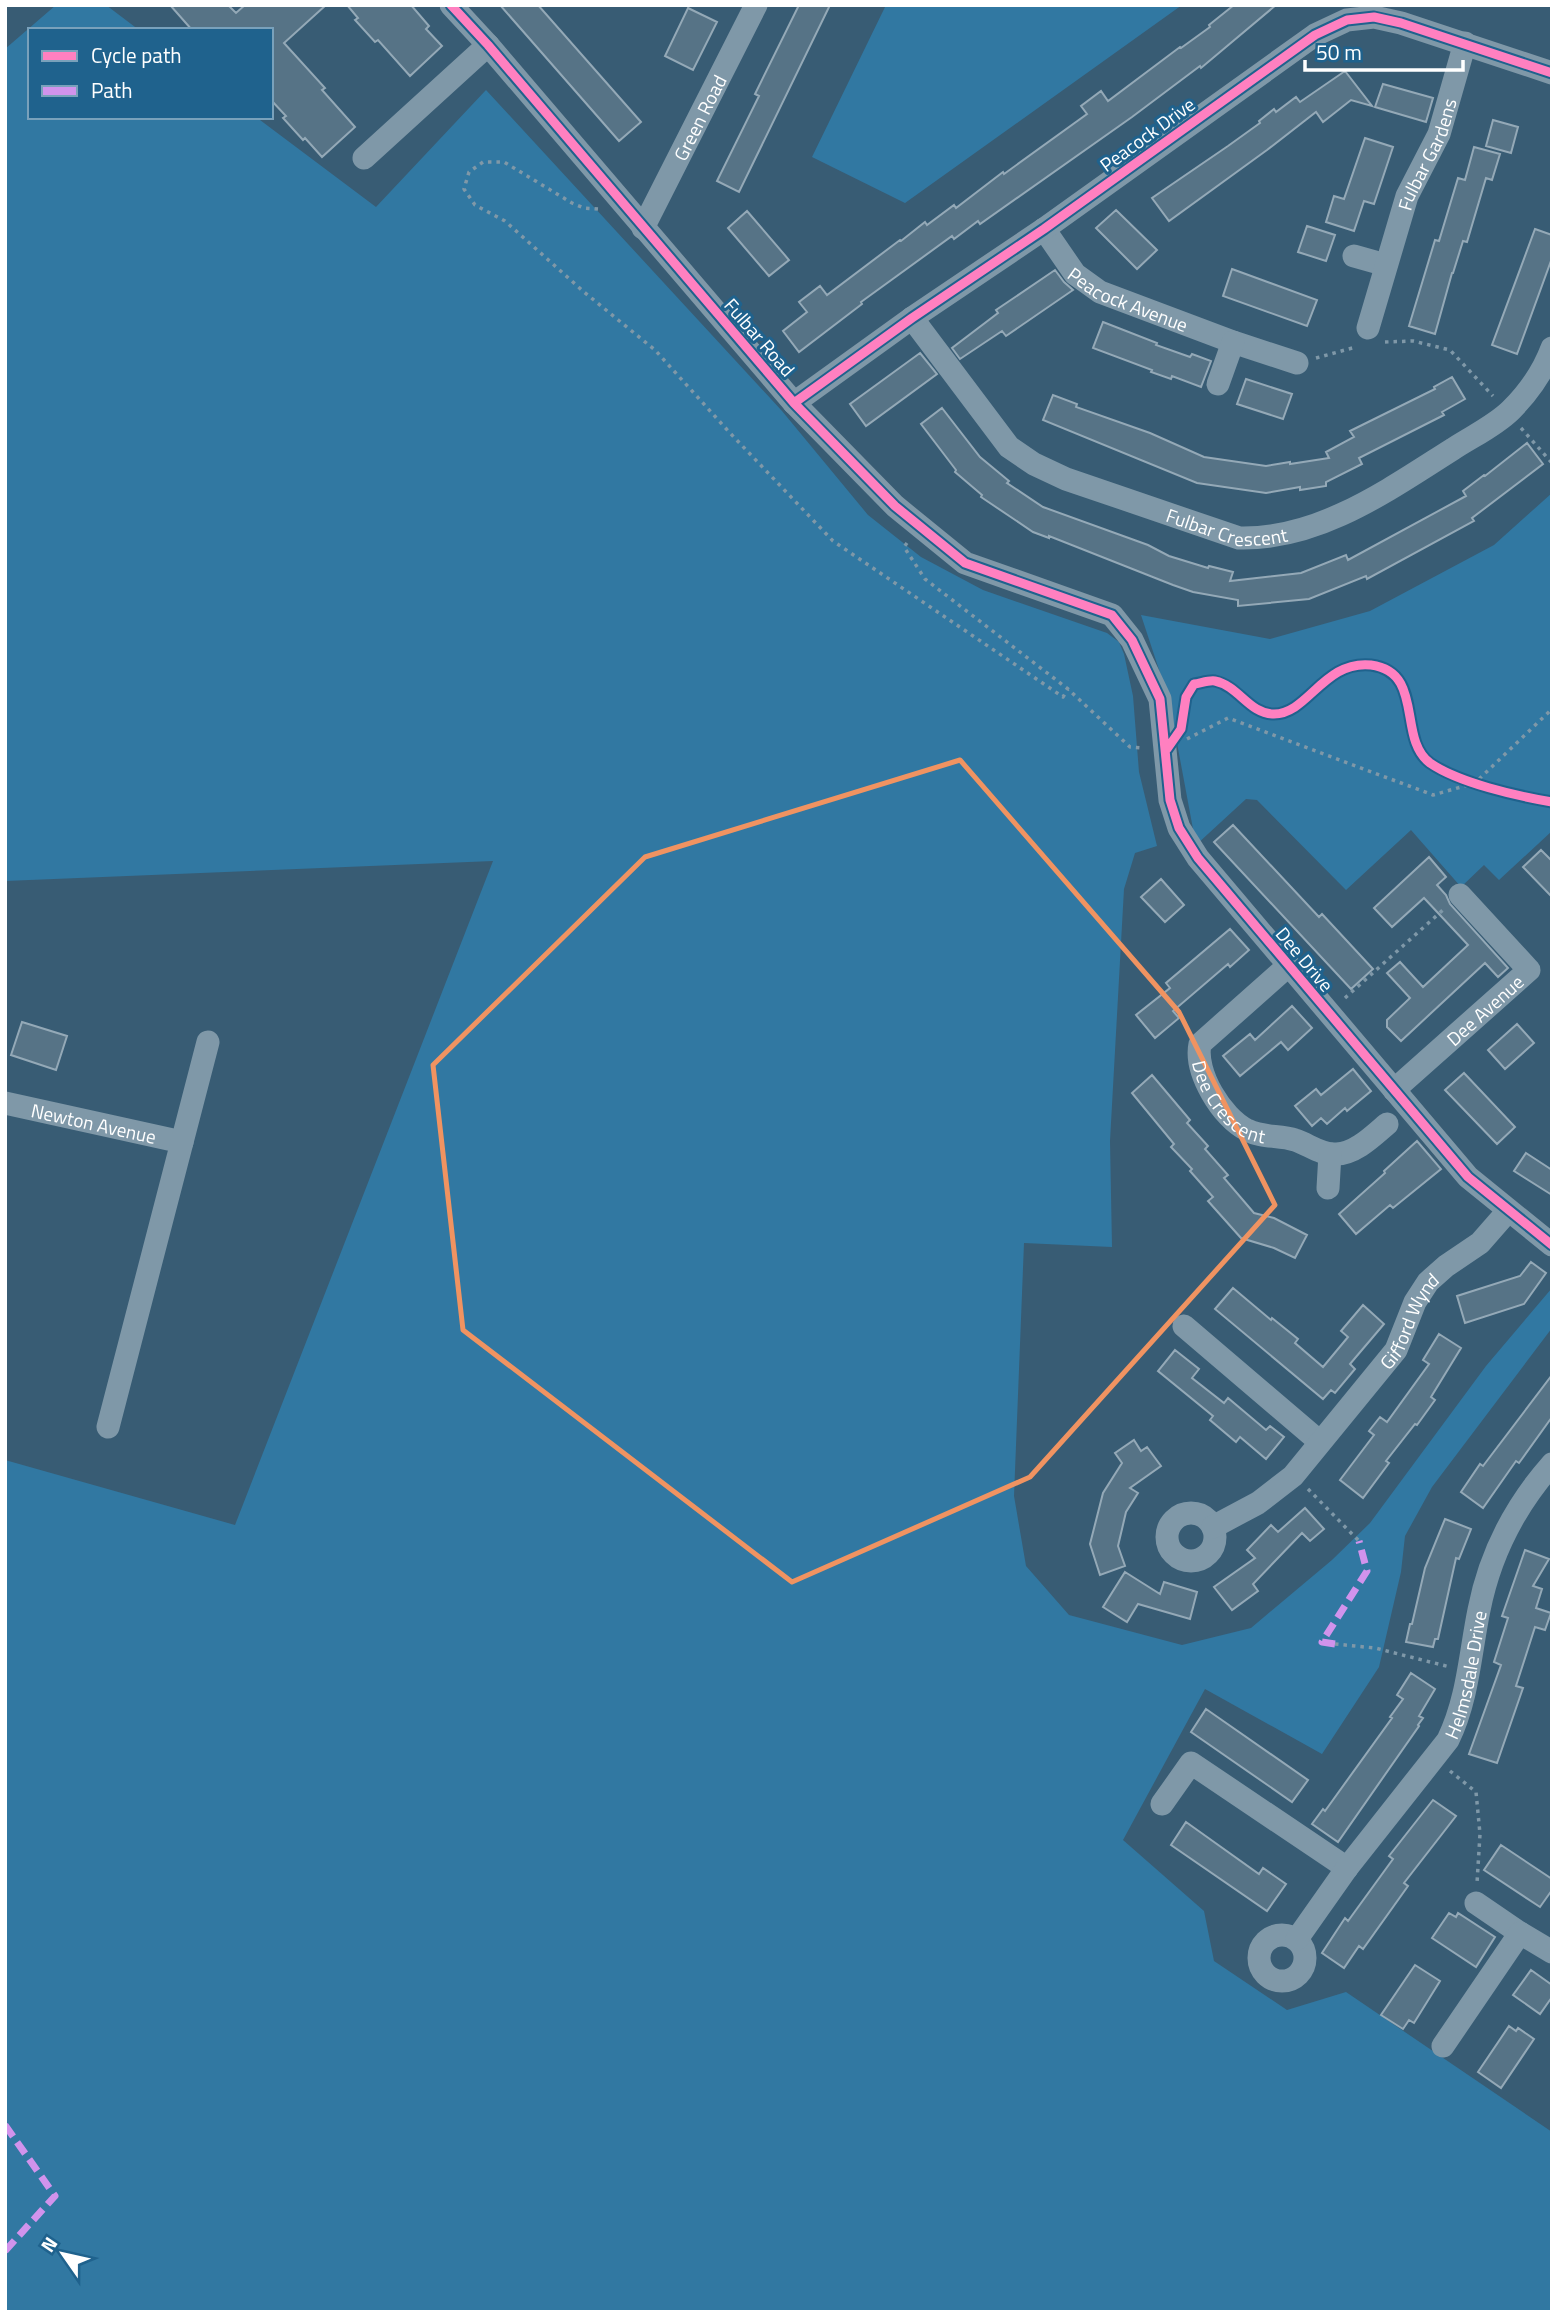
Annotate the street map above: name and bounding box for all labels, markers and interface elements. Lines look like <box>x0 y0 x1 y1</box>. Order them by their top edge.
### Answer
legend <box>28 28 273 119</box>
scale bar <box>1305 28 1462 72</box>
text: 50 m <box>1316 36 1362 68</box>
text: Cycle path <box>91 39 182 71</box>
street label: Green Road <box>665 69 733 165</box>
text: Path <box>91 74 133 106</box>
street label: Peacock Drive <box>1093 89 1201 179</box>
street label: Fulbar Gardens <box>1389 94 1463 214</box>
street label: Peacock Avenue <box>1062 259 1192 338</box>
street label: Fulbar Road <box>718 291 802 383</box>
street label: Fulbar Crescent <box>1163 500 1290 553</box>
street label: Dee Drive <box>1269 920 1341 998</box>
street label: Dee Avenue <box>1439 967 1530 1052</box>
street label: Dee Crescent <box>1186 1057 1268 1150</box>
street label: Newton Avenue <box>29 1095 159 1150</box>
street label: Gifford Wynd <box>1372 1265 1445 1375</box>
street label: Helmsdale Drive <box>1436 1608 1493 1743</box>
north arrow <box>28 2219 98 2289</box>
text: N <box>33 2231 64 2258</box>

